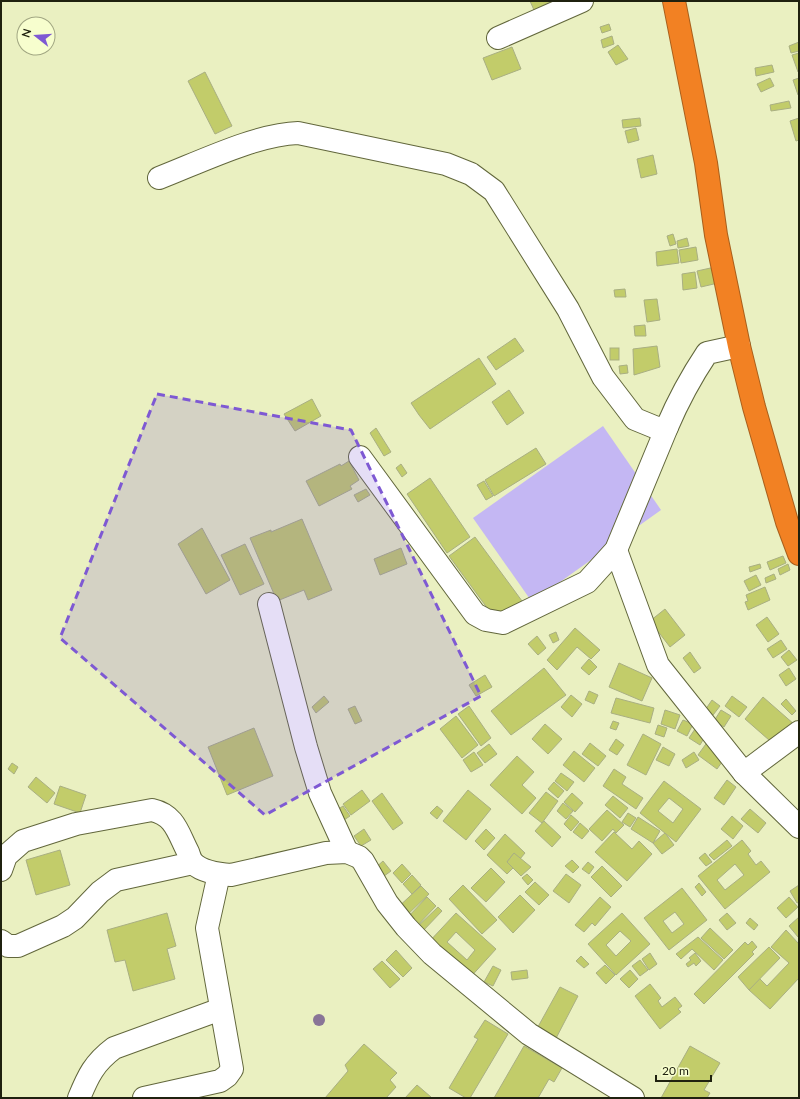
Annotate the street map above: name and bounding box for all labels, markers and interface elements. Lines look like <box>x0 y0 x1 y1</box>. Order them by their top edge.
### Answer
north arrow <box>16 16 56 56</box>
text: N <box>19 27 33 39</box>
scale bar <box>656 1057 711 1083</box>
text: 20 m <box>662 1063 689 1078</box>

